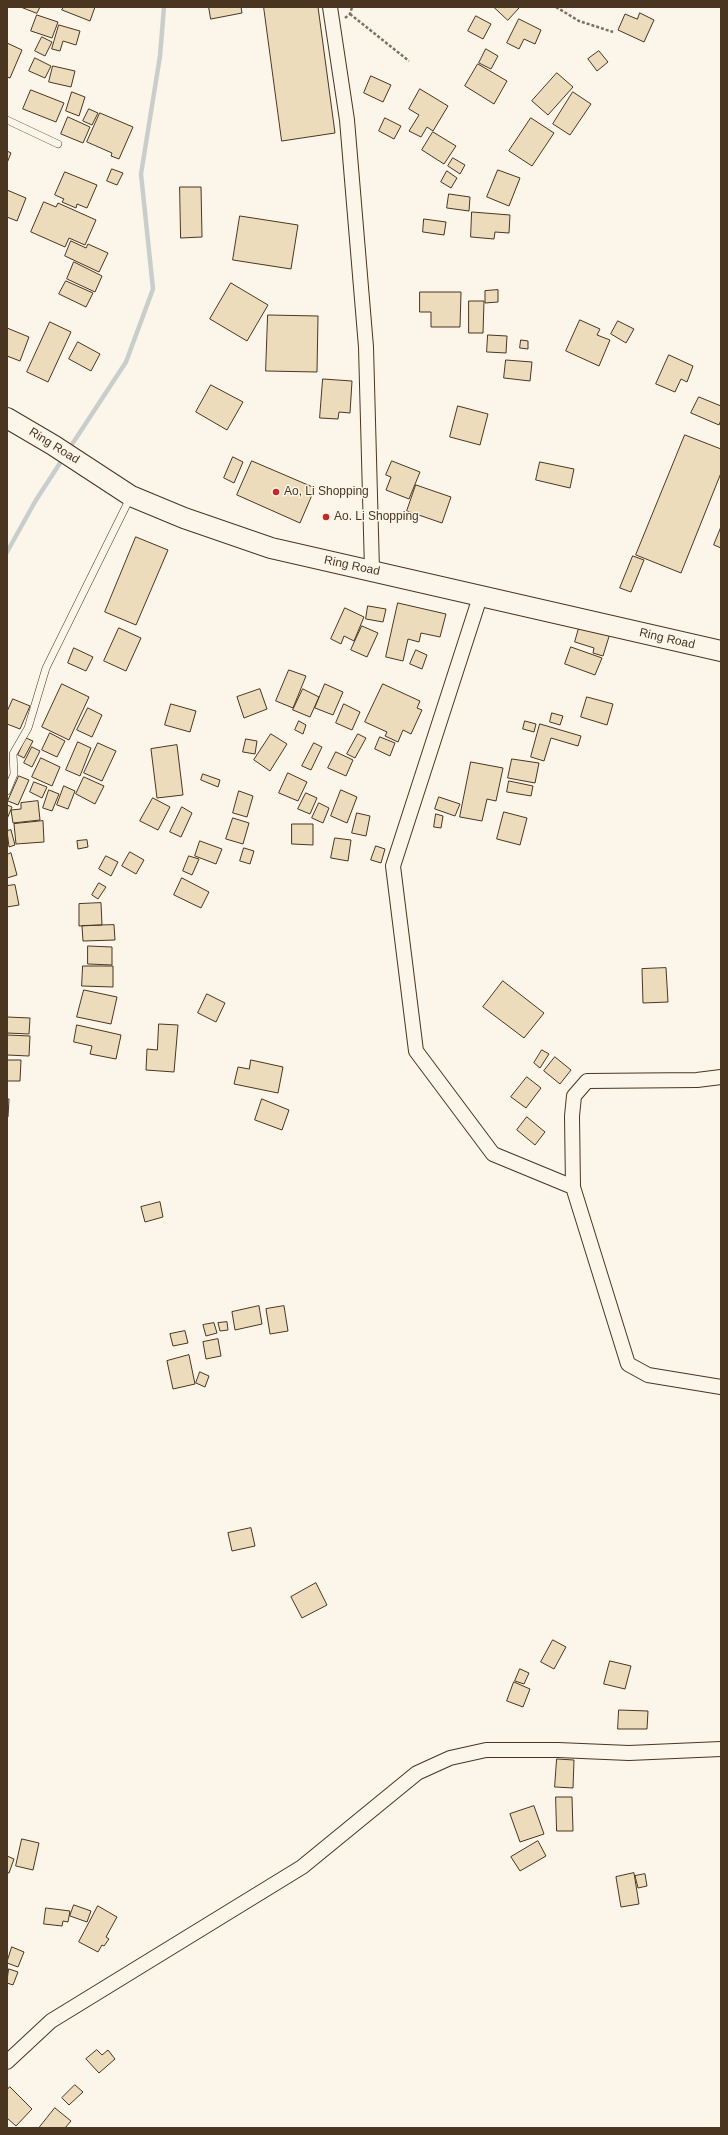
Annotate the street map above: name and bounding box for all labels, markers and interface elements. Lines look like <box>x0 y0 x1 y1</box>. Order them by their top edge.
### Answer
street label: Ring Road <box>26 425 82 467</box>
place label: Ao, Li Shopping <box>284 485 369 499</box>
marker: Ao, Li Shopping <box>271 487 281 497</box>
place label: Ao. Li Shopping <box>334 510 419 524</box>
marker: Ao. Li Shopping <box>321 512 331 522</box>
street label: Ring Road <box>323 553 381 579</box>
street label: Ring Road <box>638 626 696 652</box>

